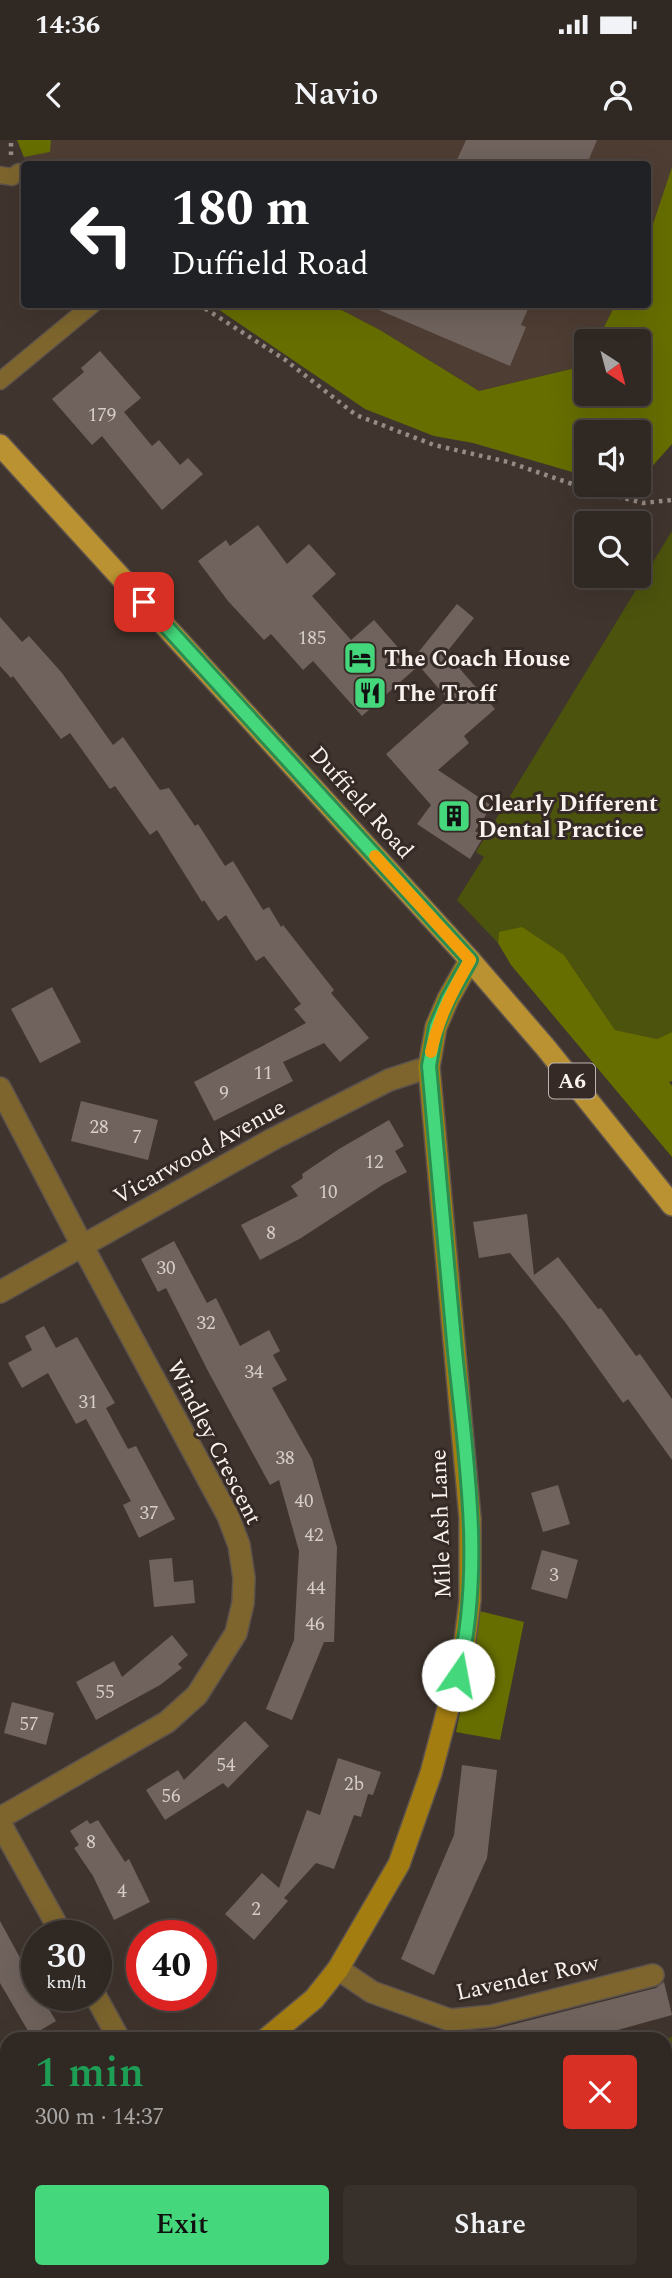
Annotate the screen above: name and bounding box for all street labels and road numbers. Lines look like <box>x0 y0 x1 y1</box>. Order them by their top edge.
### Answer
street label: Duffield Road <box>300 739 421 868</box>
road number: A6 <box>549 1063 595 1098</box>
street label: Vicarwood Avenue <box>107 1090 292 1214</box>
street label: Windley Crescent <box>157 1354 270 1531</box>
street label: Mile Ash Lane <box>421 1449 462 1599</box>
street label: Lavender Row <box>453 1946 603 2011</box>

